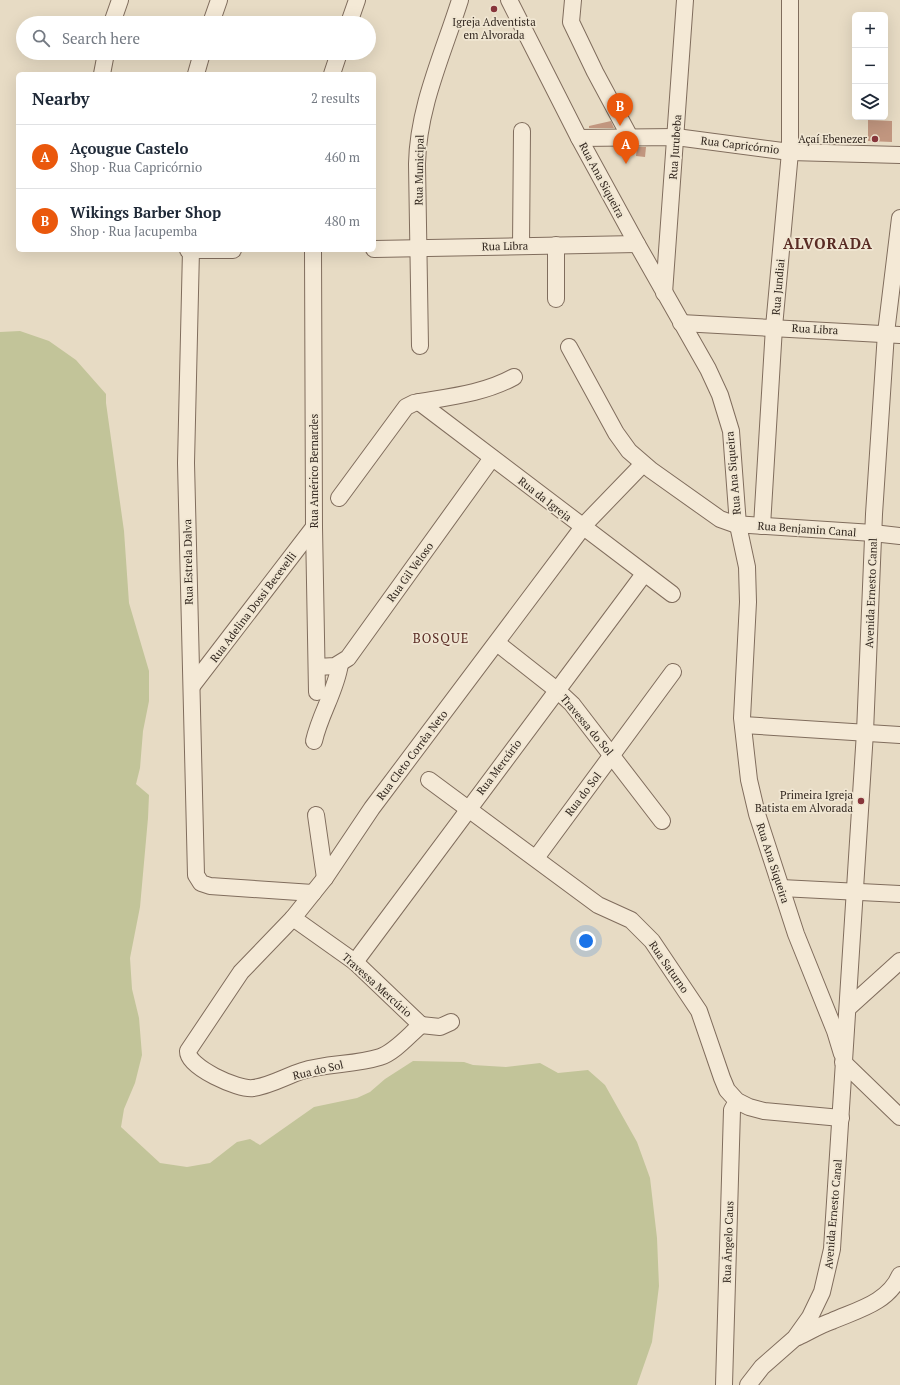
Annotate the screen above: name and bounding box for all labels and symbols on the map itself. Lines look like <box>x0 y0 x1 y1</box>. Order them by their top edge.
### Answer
marker: Igreja Adventista em Alvorada <box>489 4 499 14</box>
place label: Igreja Adventista em Alvorada <box>452 15 536 42</box>
pin: B <box>607 93 633 126</box>
street label: Rua Jurubeba <box>666 114 684 180</box>
pin: A <box>613 131 639 164</box>
place label: Açaí Ebenezer <box>798 132 868 146</box>
street label: Rua Capricórnio <box>700 133 780 157</box>
street label: Rua Municipal <box>411 134 427 206</box>
marker: Açaí Ebenezer <box>870 134 880 144</box>
street label: Rua Ana Siqueira <box>576 140 628 220</box>
district label: ALVORADA <box>783 233 873 253</box>
street label: Rua Libra <box>482 239 529 253</box>
street label: Rua Jundiai <box>769 258 787 316</box>
street label: Rua Libra <box>791 321 839 337</box>
street label: Rua Américo Bernardes <box>307 414 321 528</box>
street label: Rua Ana Siqueira <box>722 430 744 515</box>
street label: Rua da Igreja <box>515 474 575 524</box>
street label: Rua Estrela Dalva <box>180 519 196 605</box>
street label: Rua Benjamin Canal <box>757 519 857 539</box>
street label: Avenida Ernesto Canal <box>862 538 880 648</box>
street label: Rua Gil Veloso <box>384 539 436 605</box>
street label: Rua Adelina Dossi Becevelli <box>207 549 299 665</box>
district label: BOSQUE <box>413 629 469 647</box>
street label: Travessa do Sol <box>558 692 616 758</box>
street label: Rua Cleto Corrêa Neto <box>374 707 450 803</box>
street label: Rua Mercúrio <box>474 736 524 798</box>
street label: Rua do Sol <box>562 769 604 819</box>
place label: Primeira Igreja Batista em Alvorada <box>755 788 853 815</box>
marker: Primeira Igreja Batista em Alvorada <box>856 796 866 806</box>
street label: Rua Ana Siqueira <box>753 821 793 905</box>
your location <box>576 931 596 951</box>
street label: Rua Saturno <box>646 938 692 996</box>
street label: Travessa Mercúrio <box>339 950 415 1020</box>
street label: Rua do Sol <box>291 1057 345 1083</box>
street label: Avenida Ernesto Canal <box>821 1159 845 1269</box>
street label: Rua Ângelo Caus <box>720 1200 736 1283</box>

